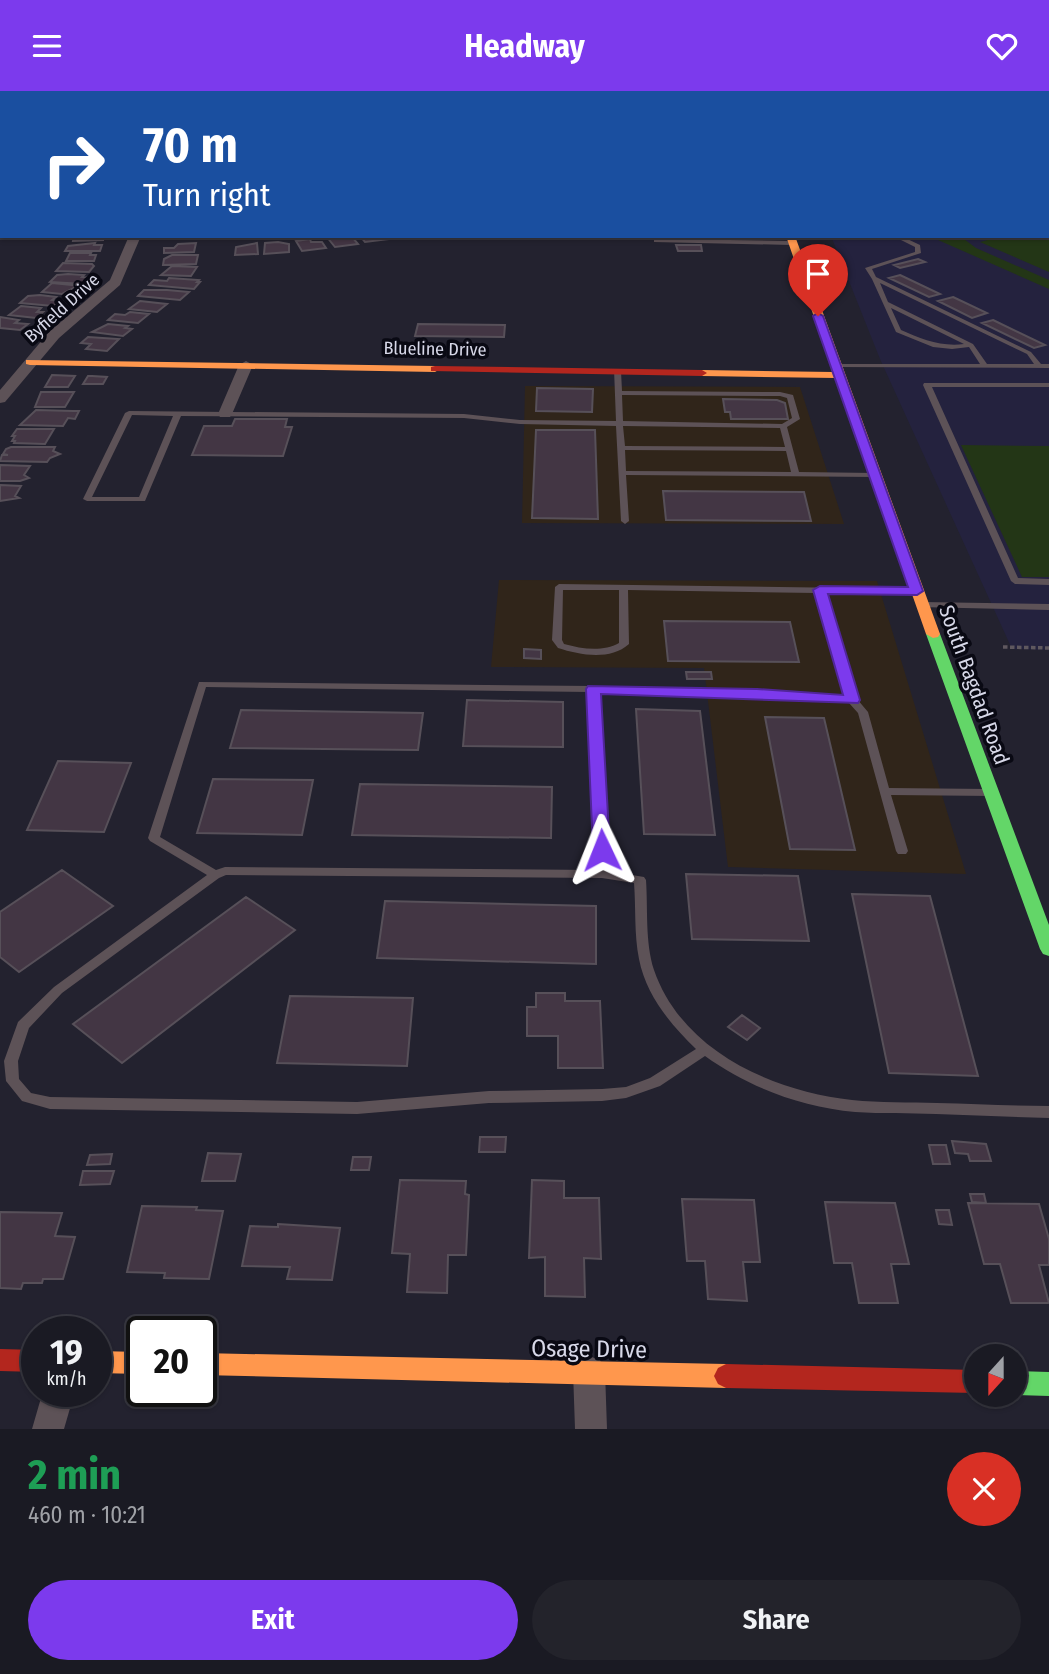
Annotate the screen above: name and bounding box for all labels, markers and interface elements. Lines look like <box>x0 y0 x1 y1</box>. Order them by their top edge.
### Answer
icon: menu <box>28 27 66 65</box>
text: Headway <box>464 27 585 65</box>
icon: heart <box>983 27 1021 65</box>
text: 70 m <box>143 116 238 175</box>
icon: right <box>28 119 119 210</box>
text: Turn right <box>143 176 270 214</box>
pin <box>788 244 848 316</box>
icon: arrive <box>799 255 837 293</box>
street label: Byfield Drive <box>20 269 104 347</box>
street label: Blueline Drive <box>383 337 487 361</box>
street label: South Bagdad Road <box>933 602 1015 768</box>
position arrow <box>565 813 639 887</box>
speed limit sign: 20 <box>126 1316 217 1407</box>
text: 19 <box>50 1331 83 1373</box>
street label: Osage Drive <box>531 1334 647 1364</box>
north arrow <box>964 1344 1027 1407</box>
map controls <box>964 1344 1027 1407</box>
text: km/h <box>46 1368 87 1390</box>
text: 2 min <box>28 1450 121 1500</box>
button: close <box>947 1452 1021 1526</box>
text: 460 m · 10:21 <box>28 1501 146 1529</box>
button: Exit <box>28 1580 518 1660</box>
button: Share <box>532 1580 1021 1660</box>

